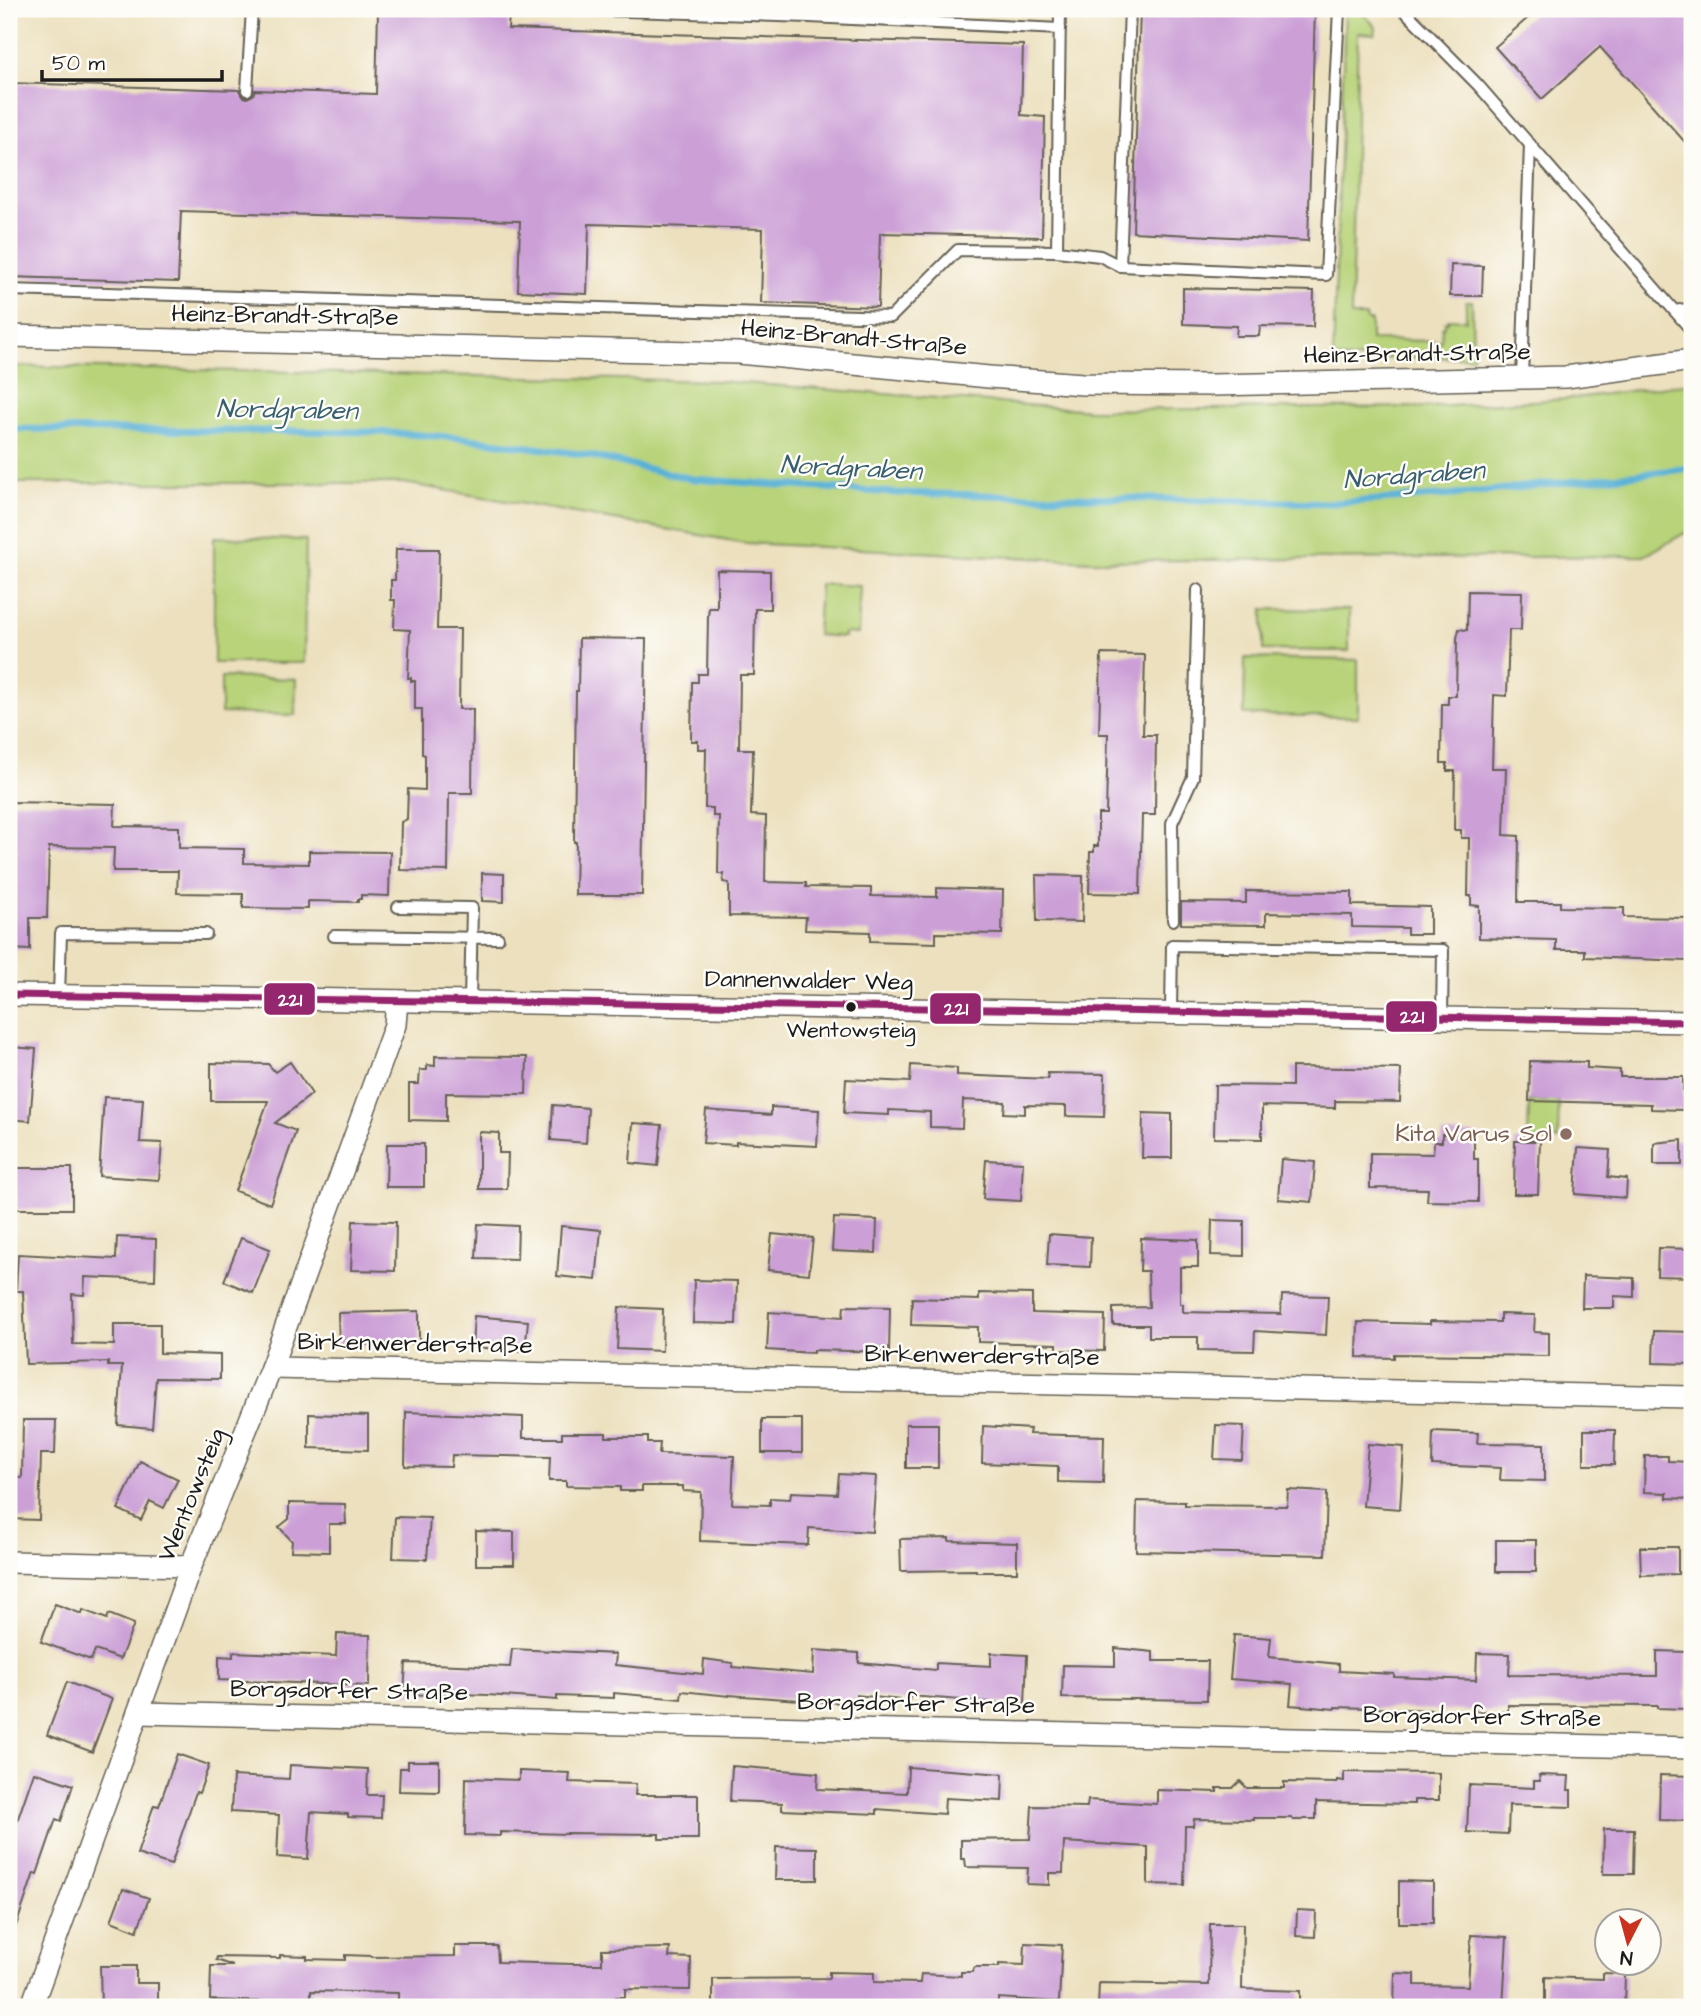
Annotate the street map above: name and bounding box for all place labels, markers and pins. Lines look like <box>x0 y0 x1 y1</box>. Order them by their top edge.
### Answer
marker: Wentowsteig <box>844 1000 858 1014</box>
place label: Wentowsteig <box>786 1015 916 1047</box>
place label: Kita Varus Sol <box>1395 1117 1552 1151</box>
marker: Kita Varus Sol <box>1558 1126 1574 1142</box>

